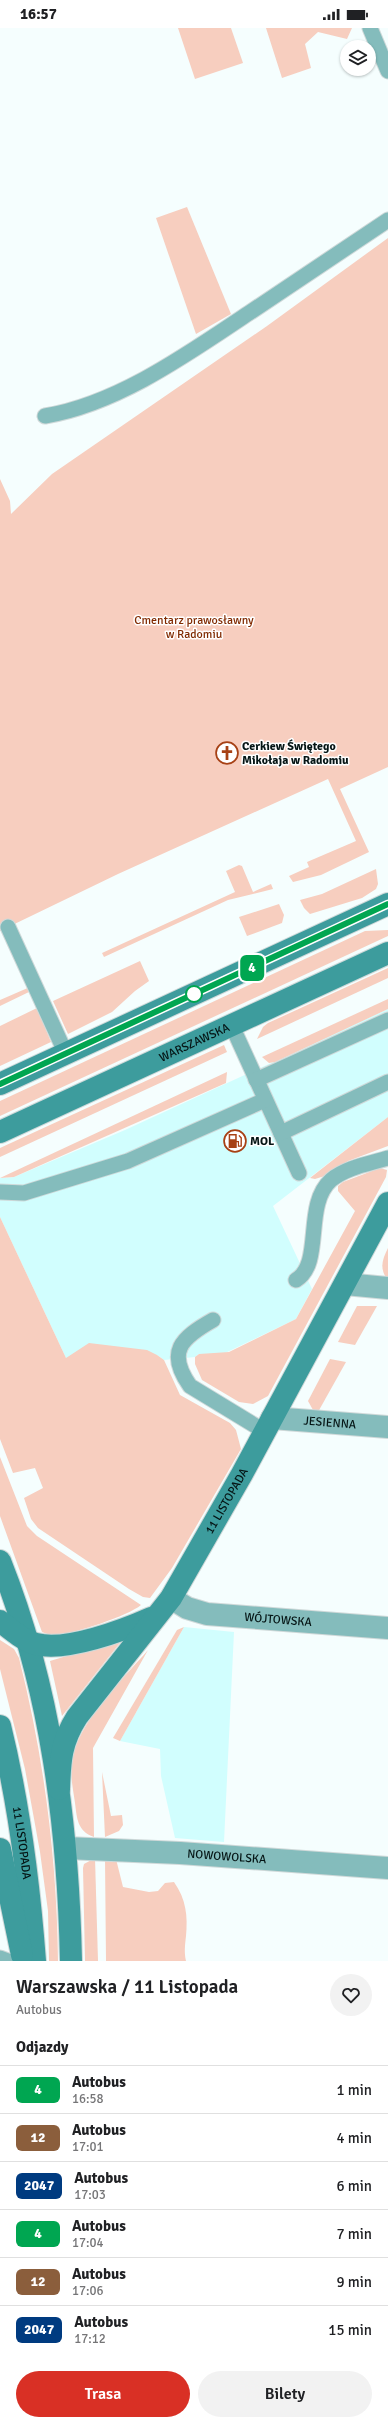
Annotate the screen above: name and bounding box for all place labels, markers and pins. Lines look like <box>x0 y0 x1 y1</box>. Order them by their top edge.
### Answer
place label: Cerkiew Świętego Mikołaja w Radomiu <box>242 739 349 768</box>
church icon: Cerkiew Świętego Mikołaja w Radomiu <box>214 740 240 766</box>
unlabelled marker <box>185 985 203 1003</box>
fuel station icon: MOL <box>222 1128 248 1154</box>
place label: MOL <box>250 1134 275 1149</box>

